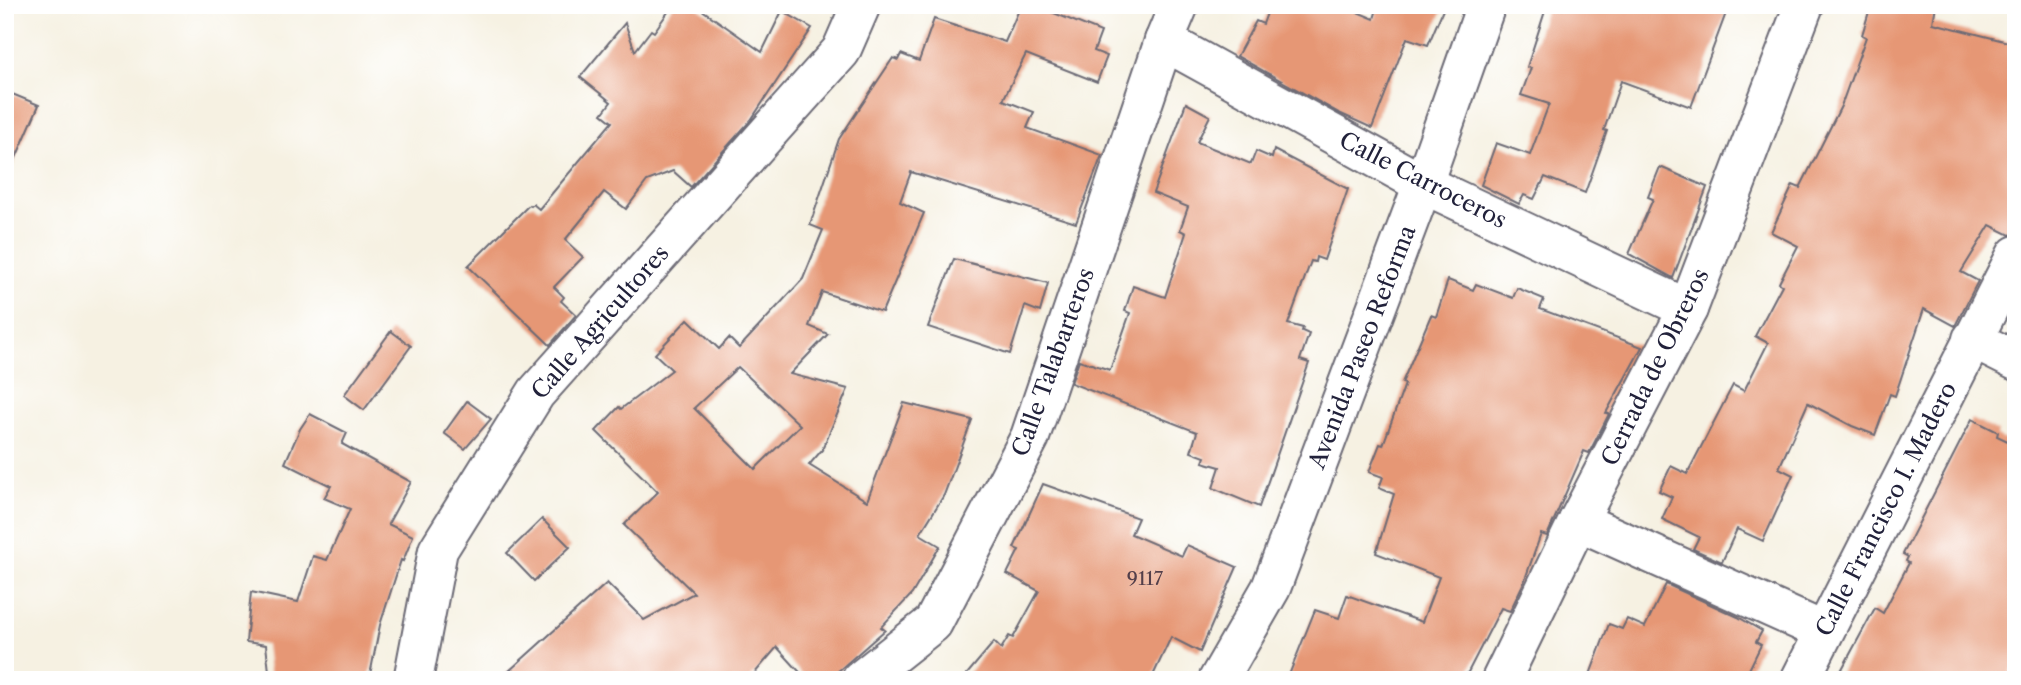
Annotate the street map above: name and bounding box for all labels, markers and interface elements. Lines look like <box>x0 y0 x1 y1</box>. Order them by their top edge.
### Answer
street label: Calle Carroceros <box>1335 126 1511 234</box>
street label: Avenida Paseo Reforma <box>1302 220 1422 474</box>
street label: Calle Agricultores <box>525 239 675 405</box>
street label: Calle Talabarteros <box>1006 264 1100 460</box>
street label: Cerrada de Obreros <box>1595 264 1715 470</box>
street label: Calle Francisco I. Madero <box>1810 377 1962 641</box>
house number: 9117 <box>1127 567 1164 590</box>

